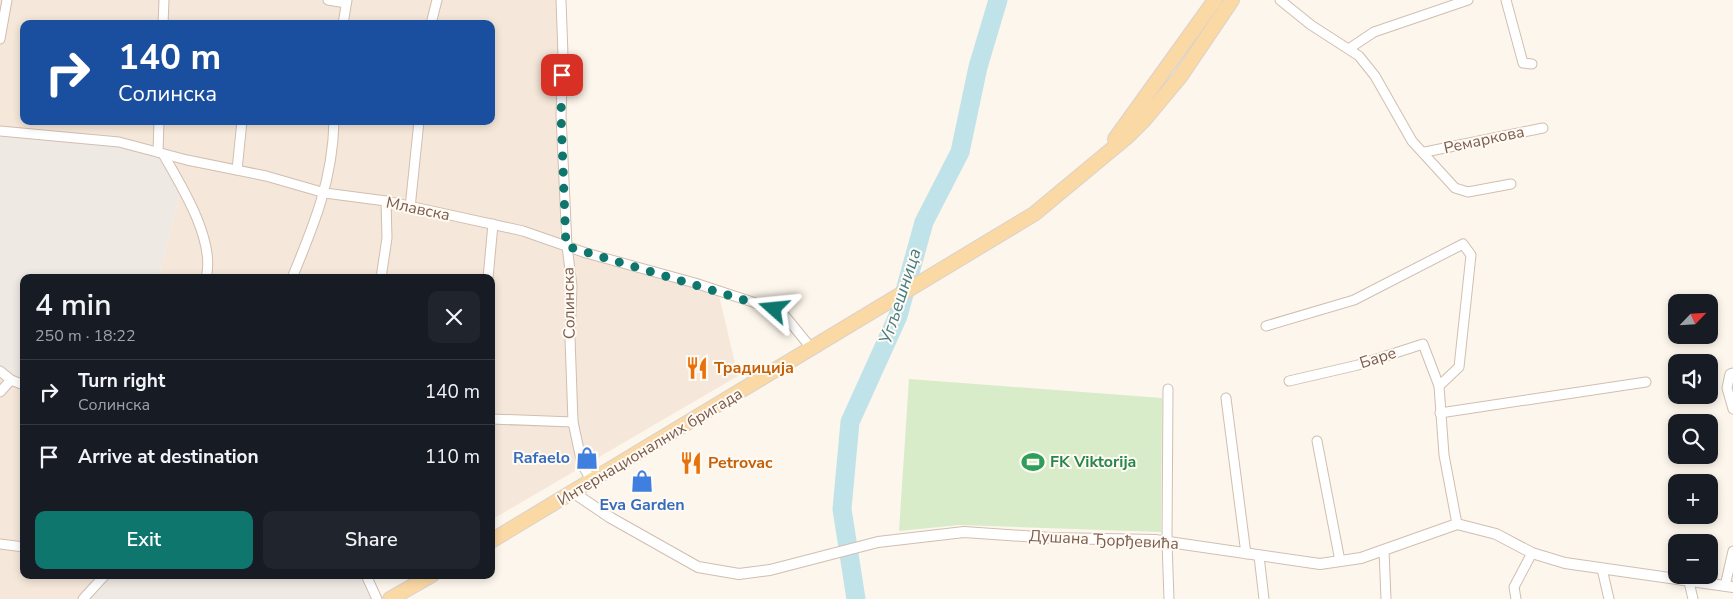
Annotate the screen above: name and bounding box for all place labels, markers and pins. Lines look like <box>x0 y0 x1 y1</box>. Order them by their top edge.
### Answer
pin <box>541 54 583 96</box>
restaurant icon: Традиција <box>684 355 710 381</box>
place label: Традиција <box>714 357 794 379</box>
shop icon: Rafaelo <box>574 445 600 471</box>
place label: Rafaelo <box>513 447 570 469</box>
sports icon: FK Viktorija <box>1020 449 1046 475</box>
restaurant icon: Petrovac <box>678 450 704 476</box>
place label: FK Viktorija <box>1050 451 1136 473</box>
place label: Petrovac <box>708 452 773 474</box>
shop icon: Eva Garden <box>629 468 655 494</box>
place label: Eva Garden <box>599 494 685 516</box>

